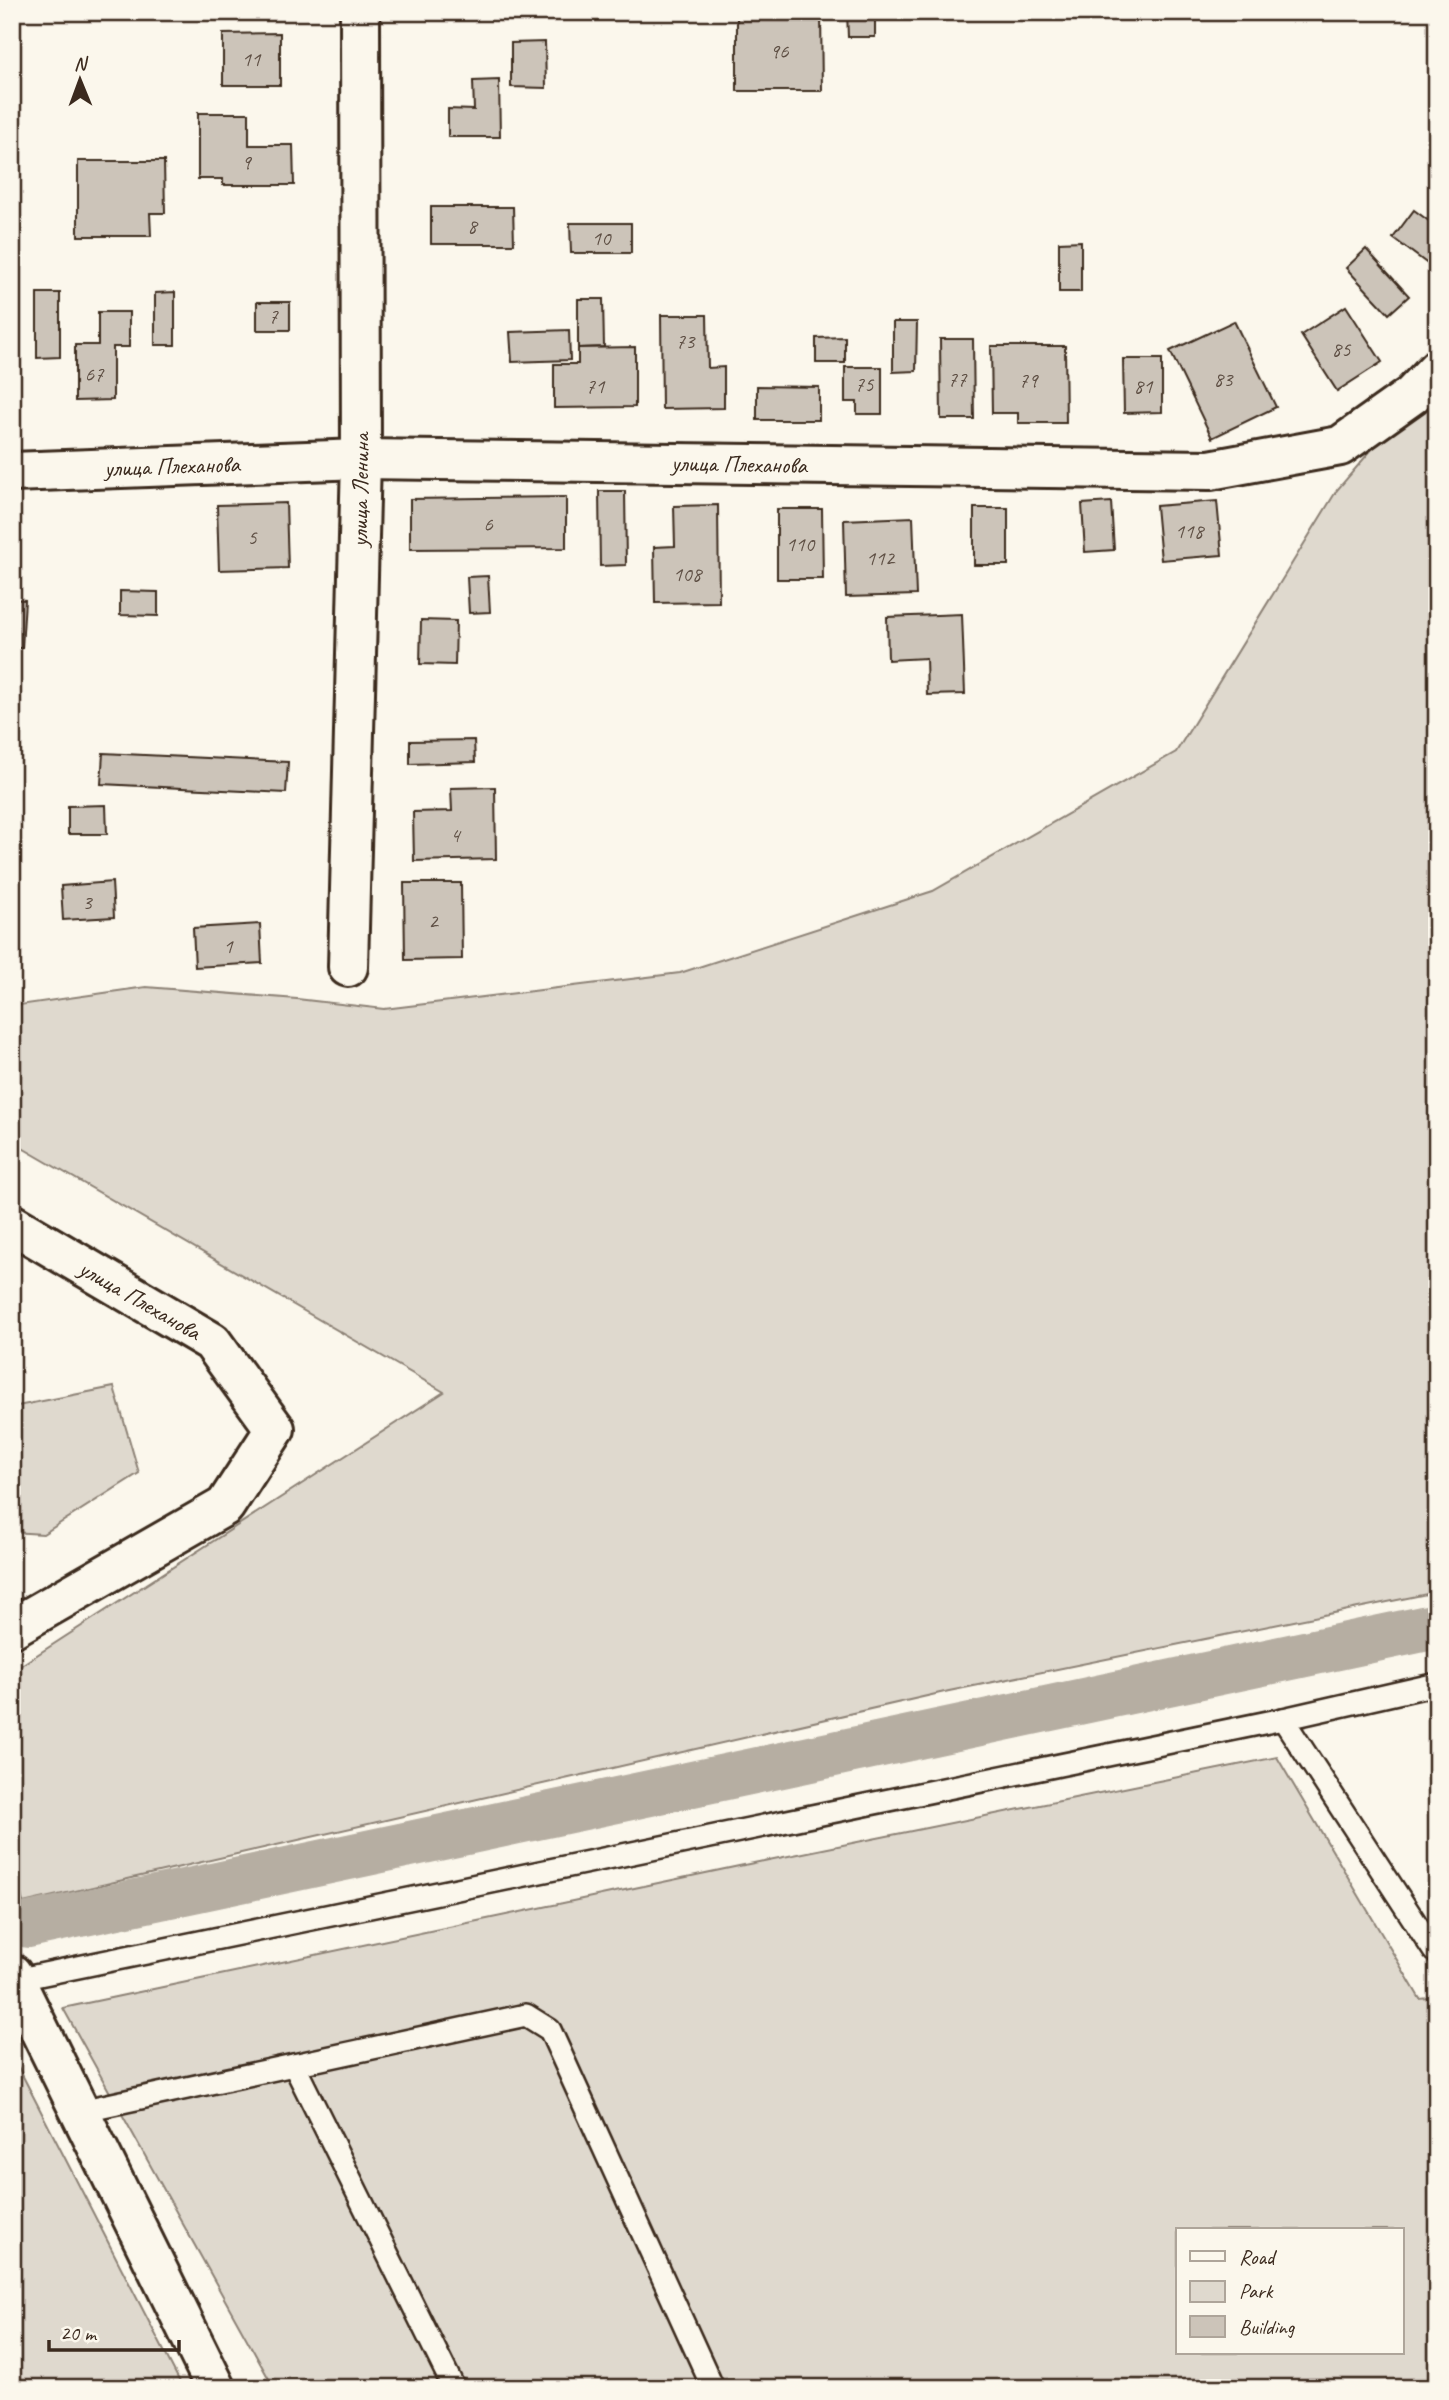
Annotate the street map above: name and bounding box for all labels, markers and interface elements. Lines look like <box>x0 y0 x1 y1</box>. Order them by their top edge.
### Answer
house number: 96 <box>770 38 789 64</box>
north arrow <box>46 46 116 116</box>
house number: 11 <box>242 46 262 72</box>
text: N <box>74 52 89 76</box>
house number: 9 <box>241 149 252 175</box>
house number: 8 <box>467 213 479 239</box>
house number: 10 <box>592 225 612 251</box>
house number: 7 <box>268 303 279 329</box>
house number: 73 <box>676 328 696 354</box>
house number: 85 <box>1332 336 1352 362</box>
house number: 67 <box>85 361 105 387</box>
house number: 77 <box>948 366 968 392</box>
house number: 83 <box>1214 366 1234 392</box>
house number: 79 <box>1019 367 1039 393</box>
house number: 75 <box>855 371 875 397</box>
house number: 71 <box>586 373 606 399</box>
house number: 81 <box>1134 373 1154 399</box>
street label: улица Ленина <box>344 431 376 549</box>
street label: улица Плеханова <box>669 448 809 480</box>
street label: улица Плеханова <box>102 449 242 483</box>
house number: 6 <box>483 511 493 537</box>
house number: 118 <box>1175 518 1206 544</box>
house number: 5 <box>247 524 258 550</box>
house number: 110 <box>786 531 816 557</box>
house number: 112 <box>866 545 896 571</box>
house number: 108 <box>673 561 704 587</box>
house number: 4 <box>450 822 462 848</box>
house number: 3 <box>82 889 93 915</box>
house number: 2 <box>428 908 439 934</box>
house number: 1 <box>223 933 234 959</box>
street label: улица Плеханова <box>72 1252 208 1348</box>
legend <box>1176 2228 1404 2354</box>
text: Road <box>1239 2244 1278 2270</box>
text: Park <box>1239 2278 1274 2304</box>
scale bar <box>49 2309 178 2353</box>
text: Building <box>1239 2314 1296 2340</box>
text: 20 m <box>60 2320 98 2346</box>

